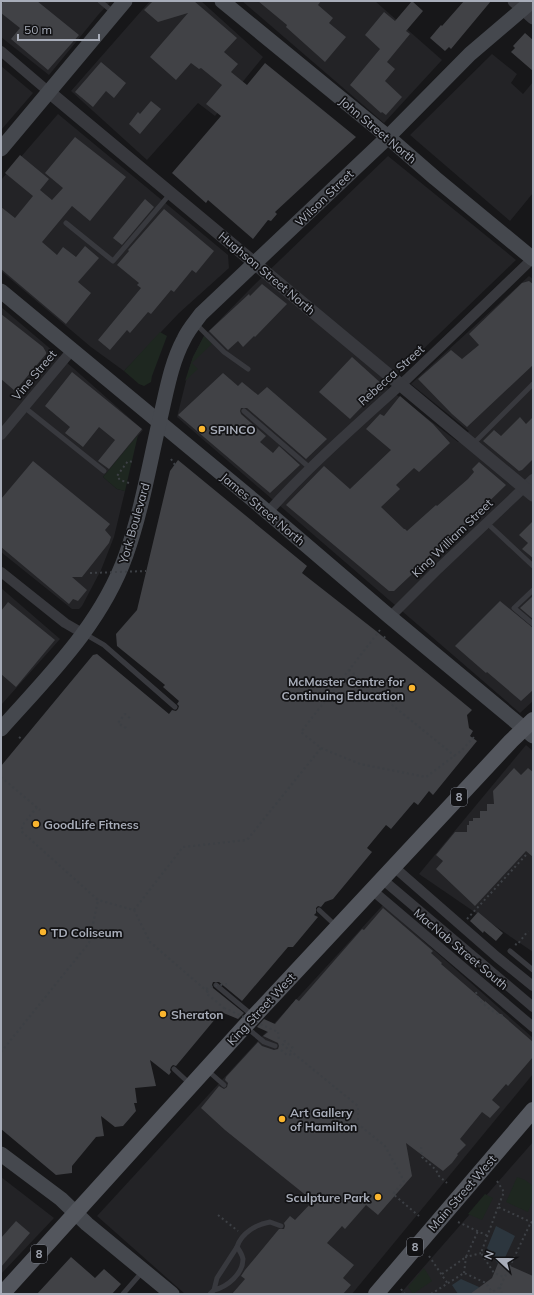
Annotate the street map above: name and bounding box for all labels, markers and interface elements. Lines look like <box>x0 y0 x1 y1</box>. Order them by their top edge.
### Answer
scale bar <box>18 16 99 42</box>
text: 50 m <box>24 22 52 37</box>
street label: John Street North <box>336 93 420 167</box>
street label: Wilson Street <box>292 166 356 230</box>
street label: Hughson Street North <box>216 228 318 318</box>
street label: Rebecca Street <box>355 341 427 409</box>
street label: Vine Street <box>9 347 59 403</box>
place label: SPINCO <box>210 422 256 437</box>
marker: SPINCO <box>197 424 207 434</box>
street label: James Street North <box>218 469 308 549</box>
street label: York Boulevard <box>115 481 153 566</box>
street label: King William Street <box>408 496 496 580</box>
place label: McMaster Centre for Continuing Education <box>282 674 404 703</box>
marker: McMaster Centre for Continuing Education <box>407 683 417 693</box>
road number: 8 <box>451 788 467 806</box>
place label: GoodLife Fitness <box>44 817 139 832</box>
marker: GoodLife Fitness <box>31 819 41 829</box>
street label: MacNab Street South <box>411 905 511 993</box>
place label: TD Coliseum <box>51 925 123 940</box>
marker: TD Coliseum <box>38 927 48 937</box>
street label: King Street West <box>224 970 298 1048</box>
place label: Sheraton <box>171 1007 223 1022</box>
marker: Sheraton <box>158 1009 168 1019</box>
place label: Art Gallery of Hamilton <box>290 1105 357 1134</box>
marker: Art Gallery of Hamilton <box>277 1114 287 1124</box>
street label: Main Street West <box>425 1152 499 1234</box>
place label: Sculpture Park <box>286 1190 370 1205</box>
marker: Sculpture Park <box>373 1192 383 1202</box>
road number: 8 <box>407 1238 423 1256</box>
north arrow <box>478 1239 518 1279</box>
road number: 8 <box>31 1245 47 1263</box>
text: N <box>481 1249 497 1262</box>

